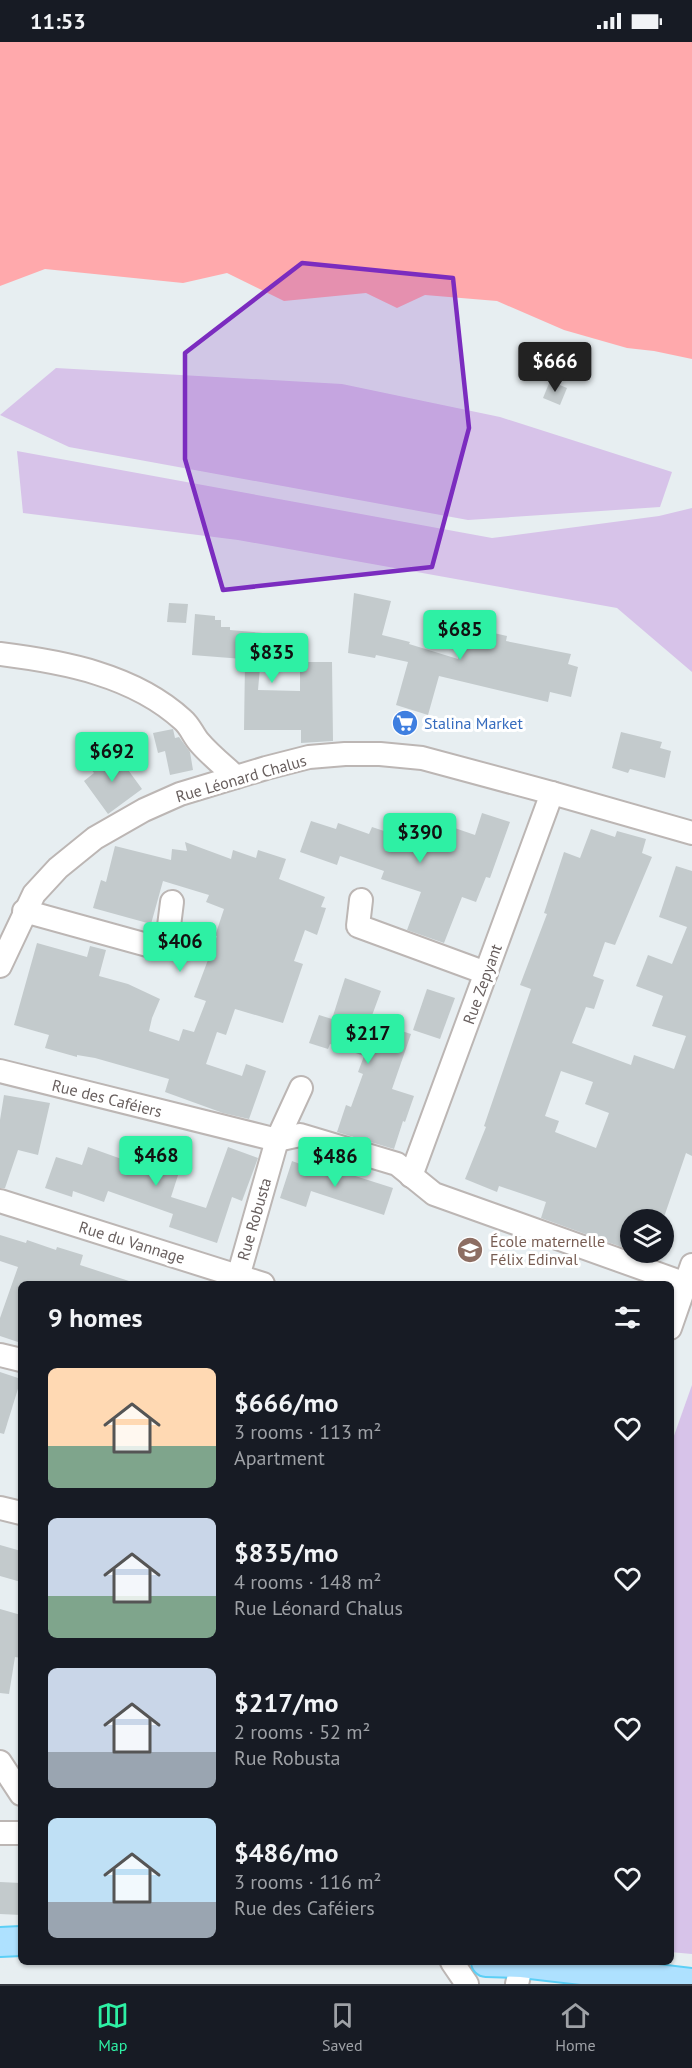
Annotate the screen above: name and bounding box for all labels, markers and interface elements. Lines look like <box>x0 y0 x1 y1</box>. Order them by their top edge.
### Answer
text: 11:53 <box>30 7 86 35</box>
pin: $666 <box>519 342 591 393</box>
text: $666 <box>532 348 578 374</box>
pin: $685 <box>424 610 496 661</box>
text: $685 <box>437 616 483 642</box>
pin: $835 <box>236 633 308 684</box>
text: $835 <box>249 639 295 665</box>
supermarket icon: Stalina Market <box>390 708 420 738</box>
place label: Stalina Market <box>424 713 523 733</box>
pin: $692 <box>76 732 148 783</box>
text: $692 <box>89 738 135 764</box>
street label: Rue Léonard Chalus <box>173 750 309 806</box>
pin: $390 <box>384 813 456 864</box>
text: $390 <box>397 819 443 845</box>
pin: $406 <box>144 922 216 973</box>
text: $406 <box>157 928 203 954</box>
street label: Rue Zepyant <box>458 941 506 1027</box>
pin: $217 <box>332 1014 404 1065</box>
text: $217 <box>345 1020 391 1046</box>
street label: Rue des Caféiers <box>50 1075 164 1121</box>
pin: $468 <box>120 1136 192 1187</box>
pin: $486 <box>299 1137 371 1188</box>
text: $468 <box>133 1142 179 1168</box>
text: $486 <box>312 1143 358 1169</box>
street label: Rue Robusta <box>233 1175 275 1263</box>
map controls <box>620 1209 674 1263</box>
button: layers <box>620 1209 674 1263</box>
street label: Rue du Vannage <box>77 1216 187 1268</box>
place label: École maternelle Félix Edinval <box>490 1231 605 1269</box>
school or university icon: École maternelle Félix Edinval <box>455 1235 485 1265</box>
text: 9 homes <box>48 1301 143 1334</box>
icon: filters <box>611 1301 644 1334</box>
text: $666/mo <box>234 1386 338 1419</box>
icon: home <box>96 1392 168 1464</box>
icon: heart <box>611 1412 644 1445</box>
text: 3 rooms · 113 m² <box>234 1419 381 1445</box>
text: Apartment <box>234 1445 325 1471</box>
text: $835/mo <box>234 1536 338 1569</box>
icon: home <box>96 1542 168 1614</box>
icon: heart <box>611 1562 644 1595</box>
text: 4 rooms · 148 m² <box>234 1569 381 1595</box>
text: Rue Léonard Chalus <box>234 1595 403 1621</box>
text: $217/mo <box>234 1686 338 1719</box>
icon: home <box>96 1692 168 1764</box>
icon: heart <box>611 1712 644 1745</box>
text: 2 rooms · 52 m² <box>234 1719 370 1745</box>
text: Rue Robusta <box>234 1745 340 1771</box>
text: $486/mo <box>234 1836 338 1869</box>
icon: home <box>96 1842 168 1914</box>
icon: heart <box>611 1862 644 1895</box>
text: 3 rooms · 116 m² <box>234 1869 381 1895</box>
text: Rue des Caféiers <box>234 1895 375 1921</box>
tab: Map <box>96 1999 129 2055</box>
tab: Saved <box>322 1999 363 2055</box>
tab: Home <box>555 1999 596 2055</box>

